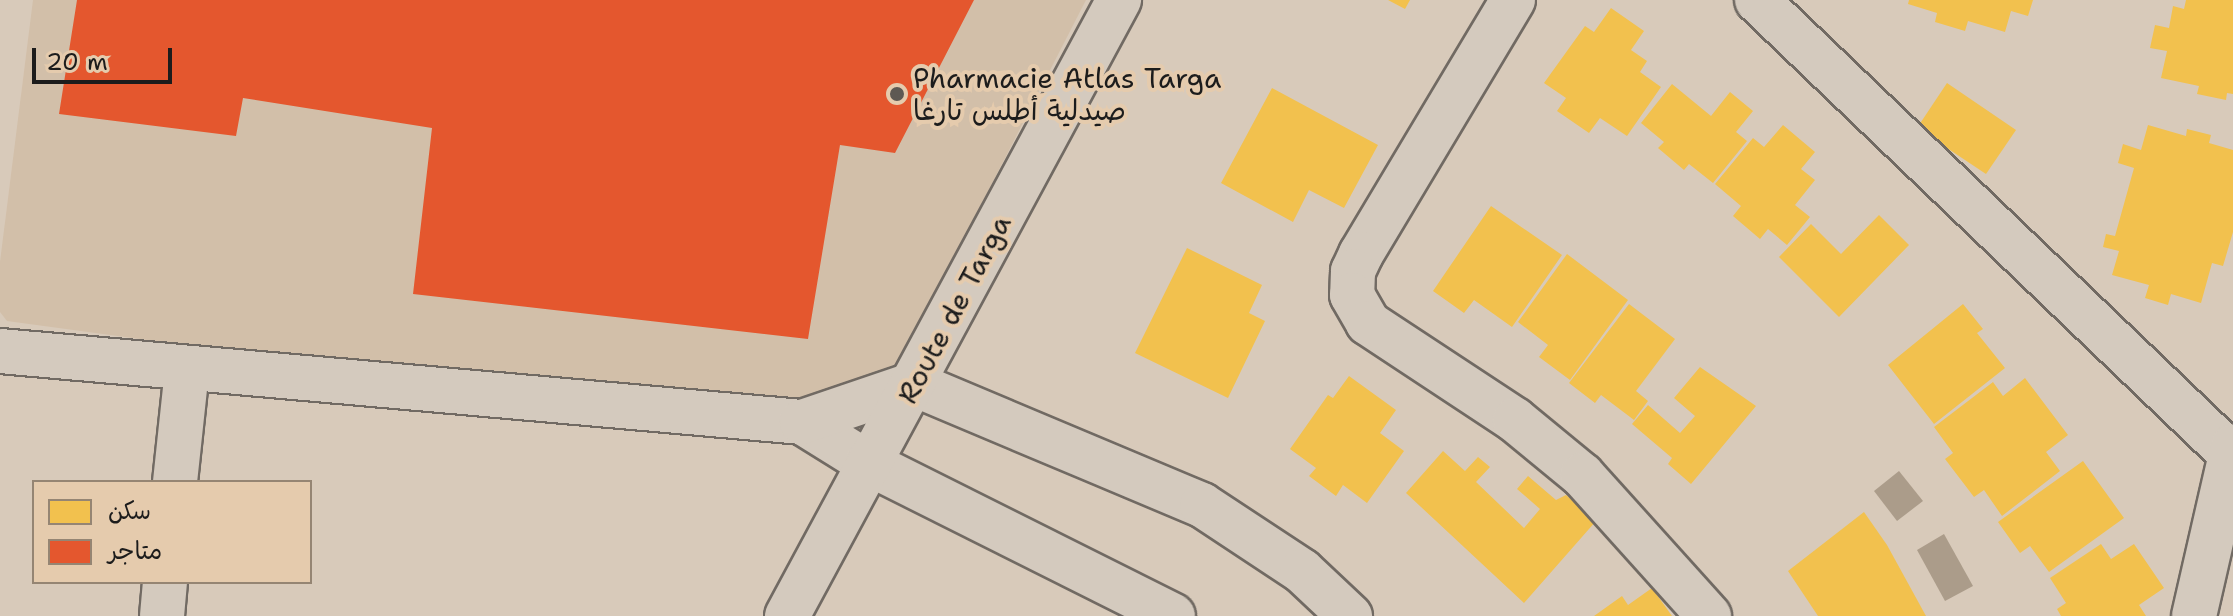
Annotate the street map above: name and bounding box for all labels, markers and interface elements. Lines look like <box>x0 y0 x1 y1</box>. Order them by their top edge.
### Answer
scale bar <box>36 32 176 82</box>
text: 20 m <box>46 46 108 78</box>
place label: Pharmacie Atlas Targa صيدلية أطلس تارغا <box>913 61 1221 127</box>
marker: Pharmacie Atlas Targa صيدلية أطلس تارغا <box>888 85 906 103</box>
street label: Route de Targa <box>890 209 1018 409</box>
legend <box>32 480 312 584</box>
text: سكن <box>108 495 151 527</box>
text: متاجر <box>108 535 162 567</box>

